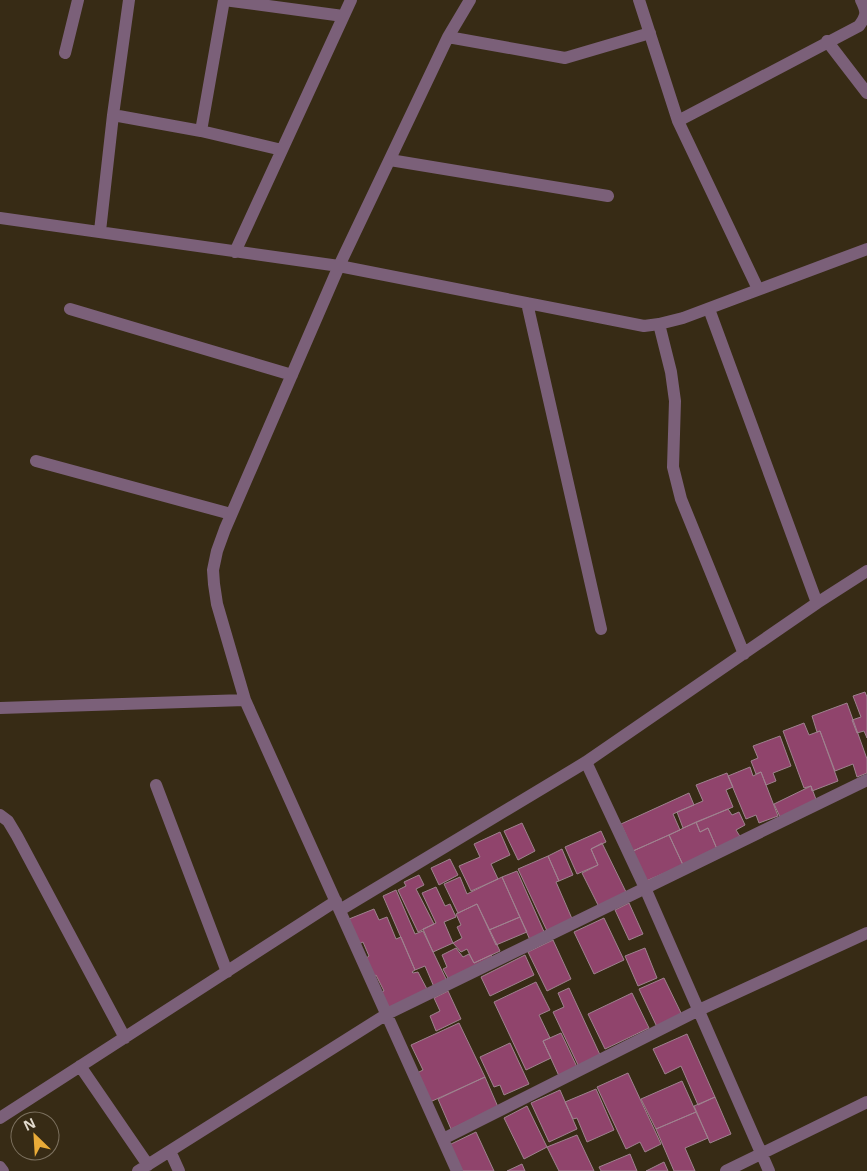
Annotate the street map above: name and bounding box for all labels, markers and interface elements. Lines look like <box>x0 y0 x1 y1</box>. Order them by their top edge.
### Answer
north arrow <box>10 1111 60 1161</box>
text: N <box>20 1113 38 1135</box>

